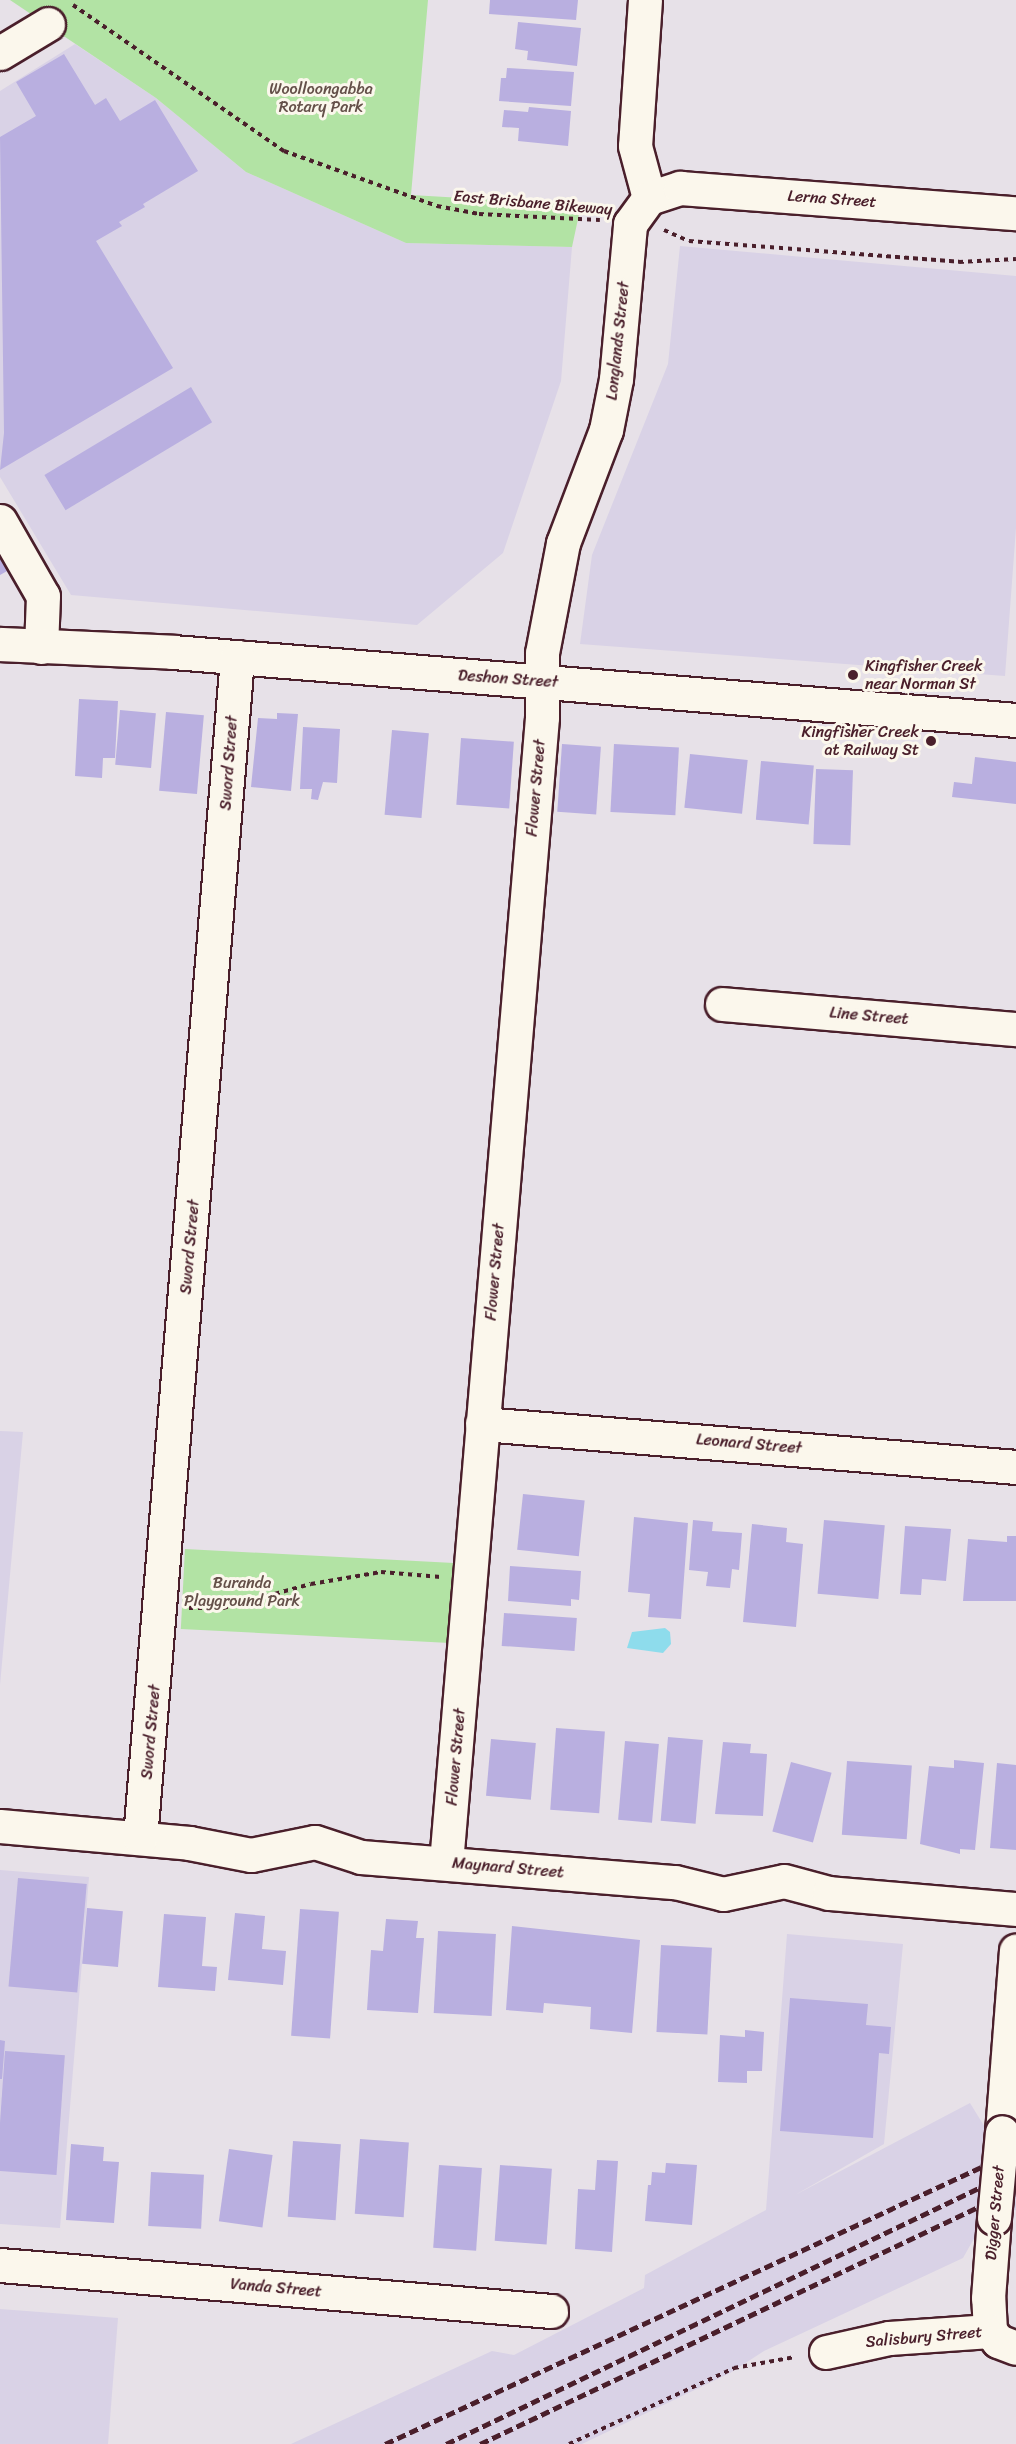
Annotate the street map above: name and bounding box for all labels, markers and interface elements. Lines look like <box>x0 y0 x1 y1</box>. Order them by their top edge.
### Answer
park label: Woolloongabba Rotary Park <box>269 79 373 117</box>
street label: East Brisbane Bikeway <box>453 186 613 220</box>
street label: Lerna Street <box>787 186 877 212</box>
street label: Longlands Street <box>602 281 634 401</box>
place label: Kingfisher Creek near Norman St <box>865 656 983 694</box>
street label: Deshon Street <box>457 666 559 692</box>
marker: Kingfisher Creek near Norman St <box>846 668 860 682</box>
street label: Sword Street <box>216 715 242 811</box>
place label: Kingfisher Creek at Railway St <box>801 722 919 760</box>
marker: Kingfisher Creek at Railway St <box>924 734 938 748</box>
street label: Flower Street <box>522 738 550 838</box>
street label: Line Street <box>829 1003 909 1029</box>
street label: Sword Street <box>176 1199 204 1295</box>
street label: Flower Street <box>481 1222 509 1322</box>
street label: Leonard Street <box>695 1430 803 1458</box>
park label: Buranda Playground Park <box>184 1573 300 1611</box>
street label: Sword Street <box>137 1684 165 1780</box>
street label: Flower Street <box>442 1707 470 1807</box>
street label: Maynard Street <box>452 1854 564 1882</box>
street label: Digger Street <box>981 2165 1009 2261</box>
street label: Vanda Street <box>229 2274 323 2302</box>
street label: Salisbury Street <box>865 2322 983 2352</box>

